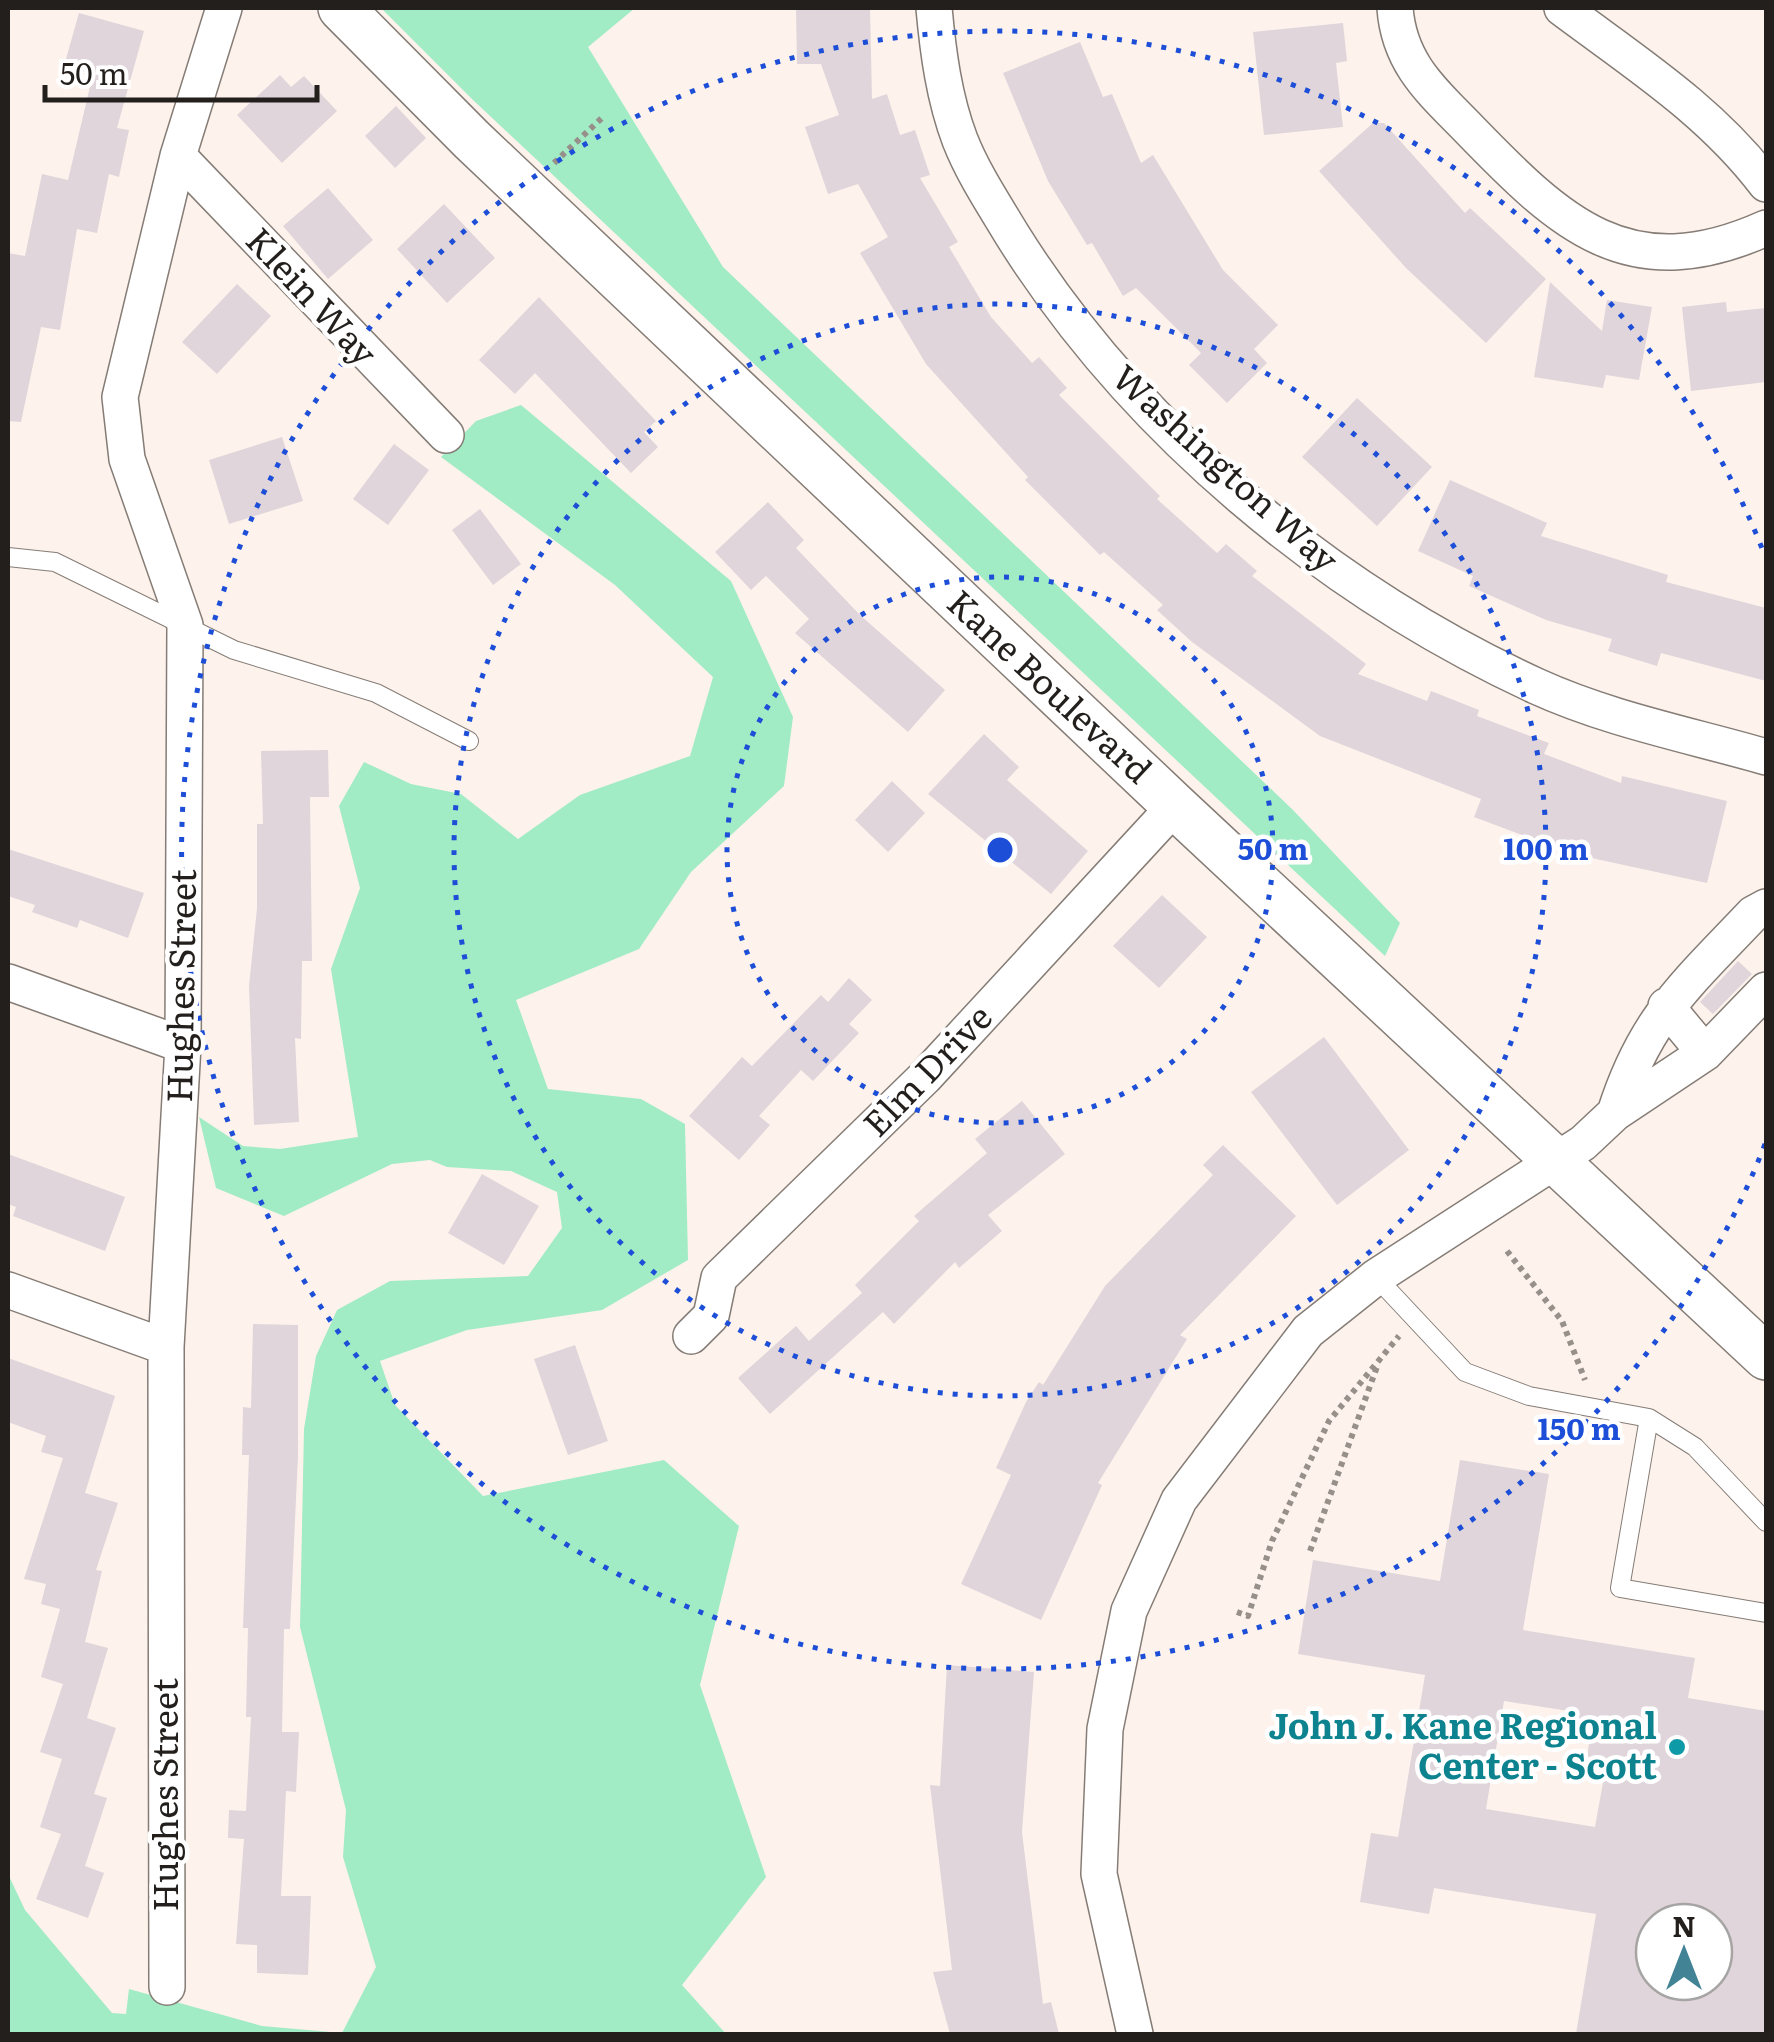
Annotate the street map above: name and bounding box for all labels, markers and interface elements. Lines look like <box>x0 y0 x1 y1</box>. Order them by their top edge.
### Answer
scale bar <box>45 40 318 102</box>
text: 50 m <box>60 50 128 94</box>
street label: Klein Way <box>235 214 392 376</box>
street label: Washington Way <box>1102 351 1352 583</box>
street label: Kane Boulevard <box>937 576 1165 794</box>
text: 50 m <box>1238 825 1308 869</box>
text: 100 m <box>1503 825 1589 869</box>
centre of rings <box>982 832 1018 868</box>
street label: Hughes Street <box>151 869 207 1103</box>
street label: Elm Drive <box>849 991 1002 1147</box>
text: 150 m <box>1537 1405 1621 1449</box>
street label: Hughes Street <box>137 1678 189 1912</box>
place label: John J. Kane Regional Center - Scott <box>1269 1698 1658 1790</box>
marker: John J. Kane Regional Center - Scott <box>1666 1736 1688 1758</box>
north arrow <box>1634 1902 1734 2002</box>
text: N <box>1672 1904 1696 1946</box>

